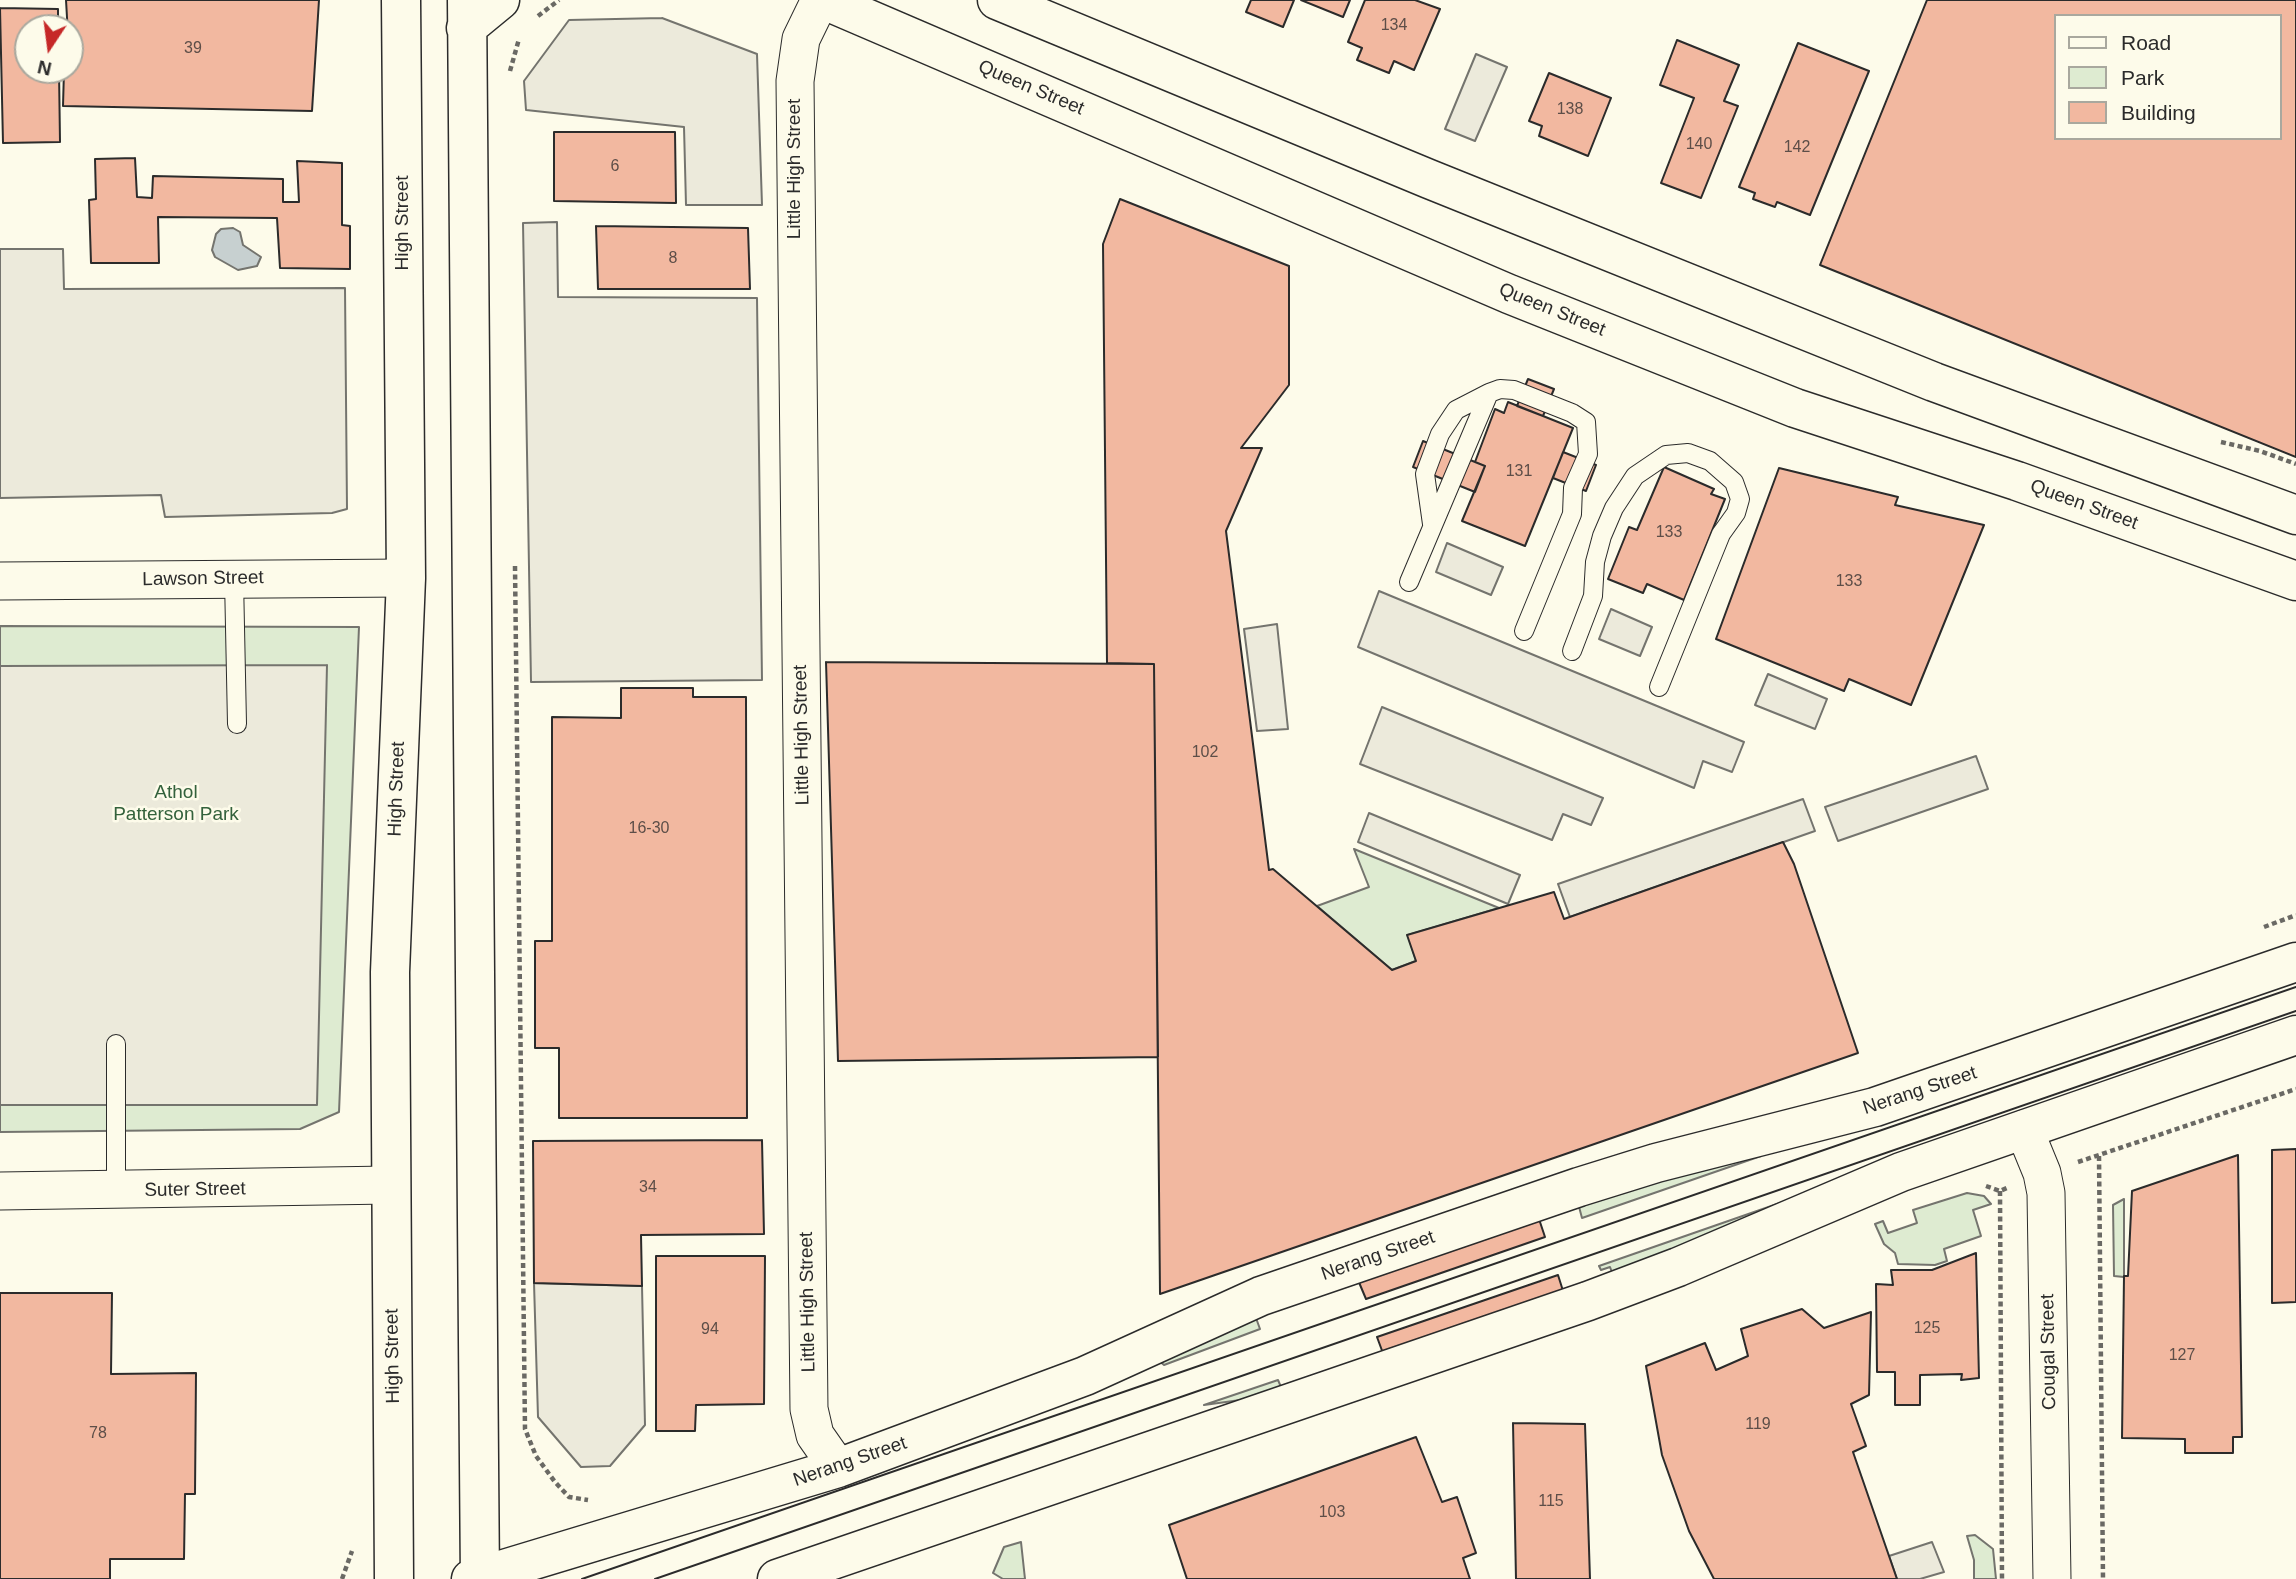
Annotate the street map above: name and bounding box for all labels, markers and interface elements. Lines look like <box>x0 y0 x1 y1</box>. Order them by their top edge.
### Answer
north arrow <box>14 14 84 84</box>
legend <box>2054 14 2282 140</box>
house number: 134 <box>1381 16 1407 36</box>
text: Road <box>2121 31 2171 54</box>
house number: 39 <box>184 39 202 59</box>
street label: Queen Street <box>975 55 1087 121</box>
text: N <box>36 56 54 80</box>
text: Park <box>2121 66 2164 89</box>
street label: Little High Street <box>784 99 806 239</box>
house number: 138 <box>1557 100 1583 120</box>
text: Building <box>2121 101 2196 124</box>
house number: 140 <box>1686 135 1712 155</box>
house number: 142 <box>1784 138 1810 158</box>
house number: 6 <box>611 157 619 177</box>
street label: High Street <box>392 175 414 271</box>
house number: 8 <box>669 249 677 269</box>
street label: Queen Street <box>1495 278 1609 342</box>
house number: 131 <box>1506 462 1532 482</box>
street label: Queen Street <box>2027 475 2141 535</box>
house number: 133 <box>1656 523 1682 543</box>
street label: Lawson Street <box>142 567 264 591</box>
house number: 133 <box>1836 572 1862 592</box>
street label: Little High Street <box>789 665 815 805</box>
street label: High Street <box>384 741 410 837</box>
house number: 102 <box>1192 743 1218 763</box>
park label: Athol Patterson Park <box>113 782 239 826</box>
house number: 16-30 <box>629 819 669 839</box>
street label: Nerang Street <box>1860 1062 1980 1120</box>
street label: Suter Street <box>144 1178 246 1202</box>
house number: 34 <box>639 1178 657 1198</box>
street label: Nerang Street <box>1318 1226 1438 1286</box>
street label: Little High Street <box>795 1232 821 1372</box>
street label: Cougal Street <box>2037 1294 2061 1410</box>
street label: High Street <box>381 1308 405 1404</box>
house number: 125 <box>1914 1319 1940 1339</box>
house number: 94 <box>701 1320 719 1340</box>
house number: 127 <box>2169 1346 2195 1366</box>
house number: 119 <box>1745 1415 1771 1435</box>
house number: 78 <box>89 1424 107 1444</box>
street label: Nerang Street <box>790 1432 910 1492</box>
house number: 115 <box>1538 1492 1564 1512</box>
house number: 103 <box>1319 1503 1345 1523</box>

